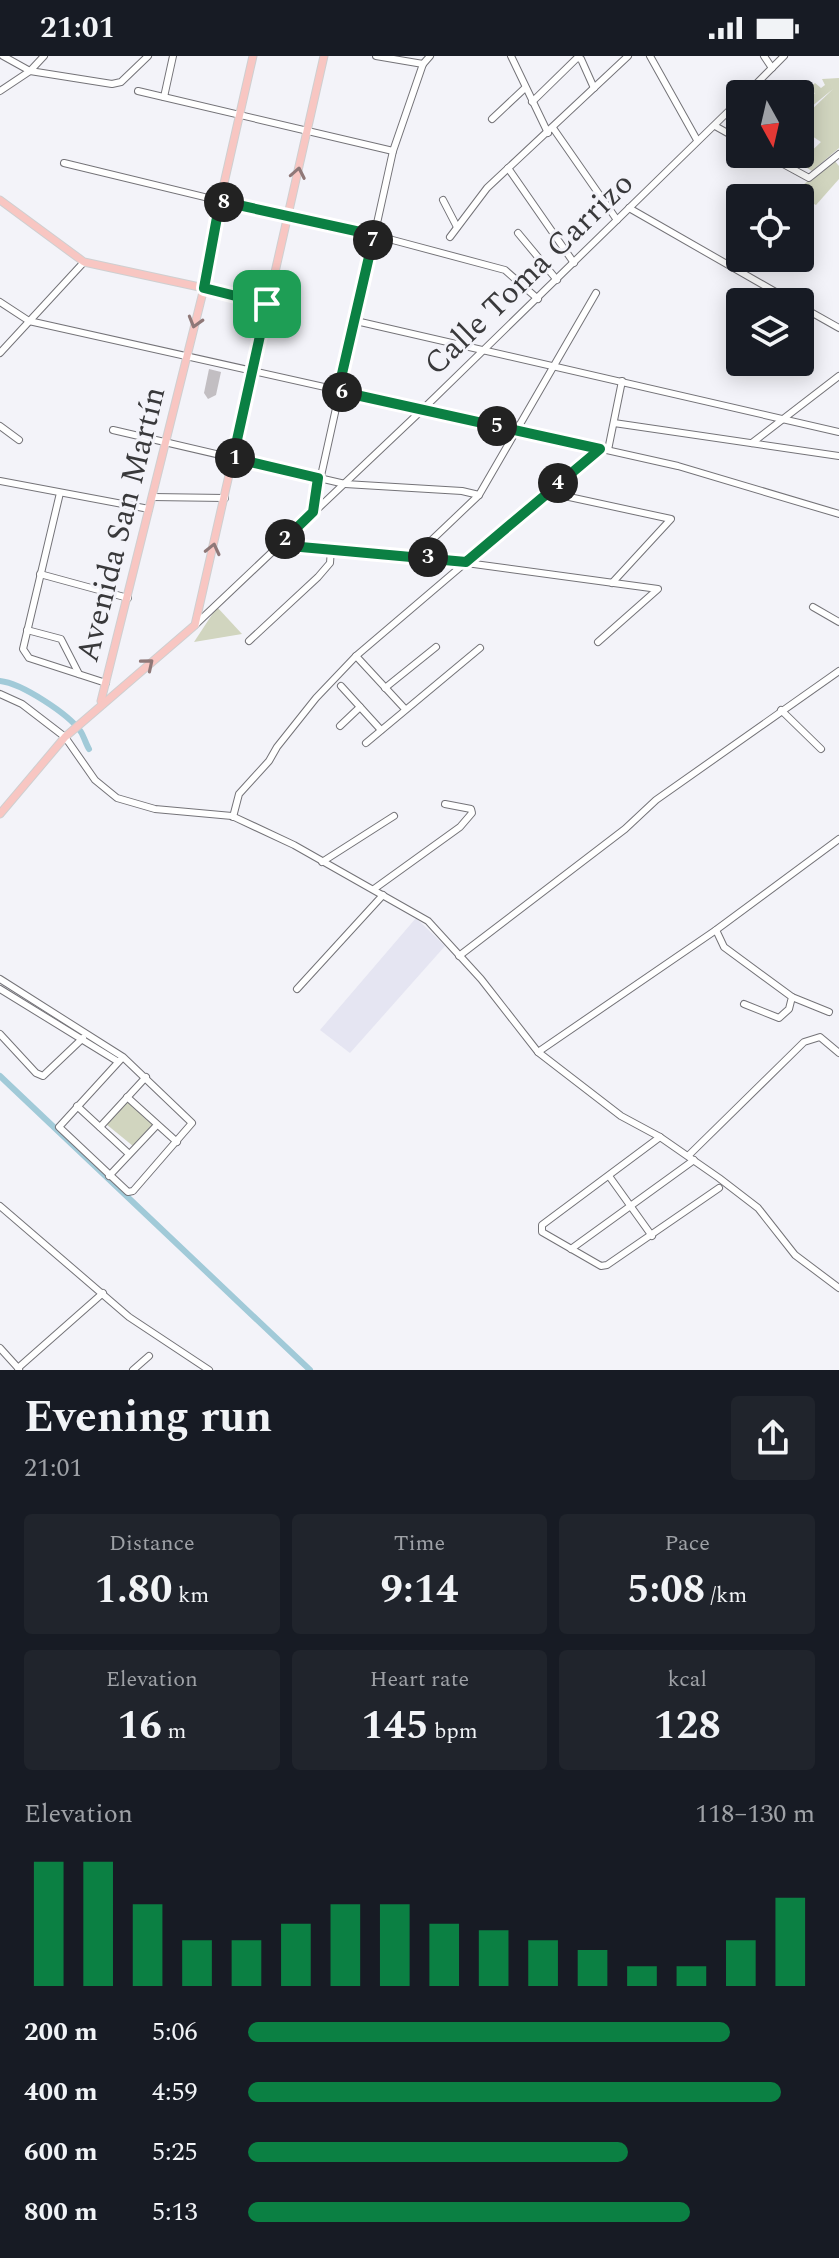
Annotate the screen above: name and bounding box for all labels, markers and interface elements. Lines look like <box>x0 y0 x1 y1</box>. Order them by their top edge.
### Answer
text: 21:01 <box>40 5 115 51</box>
north arrow <box>726 80 814 168</box>
map controls <box>726 80 814 376</box>
street label: Calle Toma Carrizo <box>413 161 645 388</box>
one-way arrow <box>289 167 306 181</box>
pin: 8 <box>204 182 244 222</box>
button: locate <box>726 184 814 272</box>
text: 8 <box>218 185 230 218</box>
pin: 7 <box>353 220 393 260</box>
text: 7 <box>367 223 379 256</box>
pin <box>233 270 301 338</box>
icon: arrive <box>245 282 289 326</box>
button: layers <box>726 288 814 376</box>
one-way arrow <box>188 314 204 328</box>
pin: 6 <box>322 372 362 412</box>
text: 6 <box>336 375 348 408</box>
street label: Avenida San Martín <box>64 381 179 667</box>
pin: 5 <box>477 406 517 446</box>
text: 5 <box>491 409 503 442</box>
pin: 1 <box>215 438 255 478</box>
text: 1 <box>229 441 241 474</box>
pin: 4 <box>538 463 578 503</box>
text: 4 <box>552 466 564 499</box>
pin: 2 <box>265 519 305 559</box>
text: 2 <box>279 522 291 555</box>
pin: 3 <box>408 537 448 577</box>
text: 3 <box>422 540 434 573</box>
one-way arrow <box>204 542 221 556</box>
one-way arrow <box>139 659 153 674</box>
text: Evening run <box>24 1384 272 1451</box>
button: share <box>731 1396 815 1480</box>
text: 21:01 <box>24 1448 83 1488</box>
text: Distance <box>109 1527 195 1560</box>
text: Time <box>394 1527 445 1560</box>
text: Pace <box>664 1527 710 1560</box>
text: 1.80 <box>94 1560 173 1621</box>
text: 9:14 <box>380 1560 459 1621</box>
text: 5:08 <box>627 1560 705 1621</box>
text: km <box>173 1579 209 1612</box>
text: /km <box>705 1579 747 1612</box>
text: Elevation <box>106 1663 198 1696</box>
text: Heart rate <box>370 1663 469 1696</box>
text: kcal <box>667 1663 707 1696</box>
text: 16 <box>117 1696 162 1757</box>
text: 145 <box>361 1696 429 1757</box>
text: 128 <box>654 1696 721 1757</box>
text: m <box>162 1715 186 1748</box>
text: bpm <box>429 1715 478 1748</box>
text: Elevation <box>24 1794 133 1834</box>
text: 118–130 m <box>695 1794 815 1834</box>
text: 200 m <box>24 2012 98 2052</box>
text: 5:06 <box>152 2012 198 2052</box>
text: 400 m <box>24 2072 98 2112</box>
text: 4:59 <box>152 2072 198 2112</box>
text: 600 m <box>24 2132 98 2172</box>
text: 5:25 <box>152 2132 198 2172</box>
text: 800 m <box>24 2192 98 2232</box>
text: 5:13 <box>152 2192 198 2232</box>

